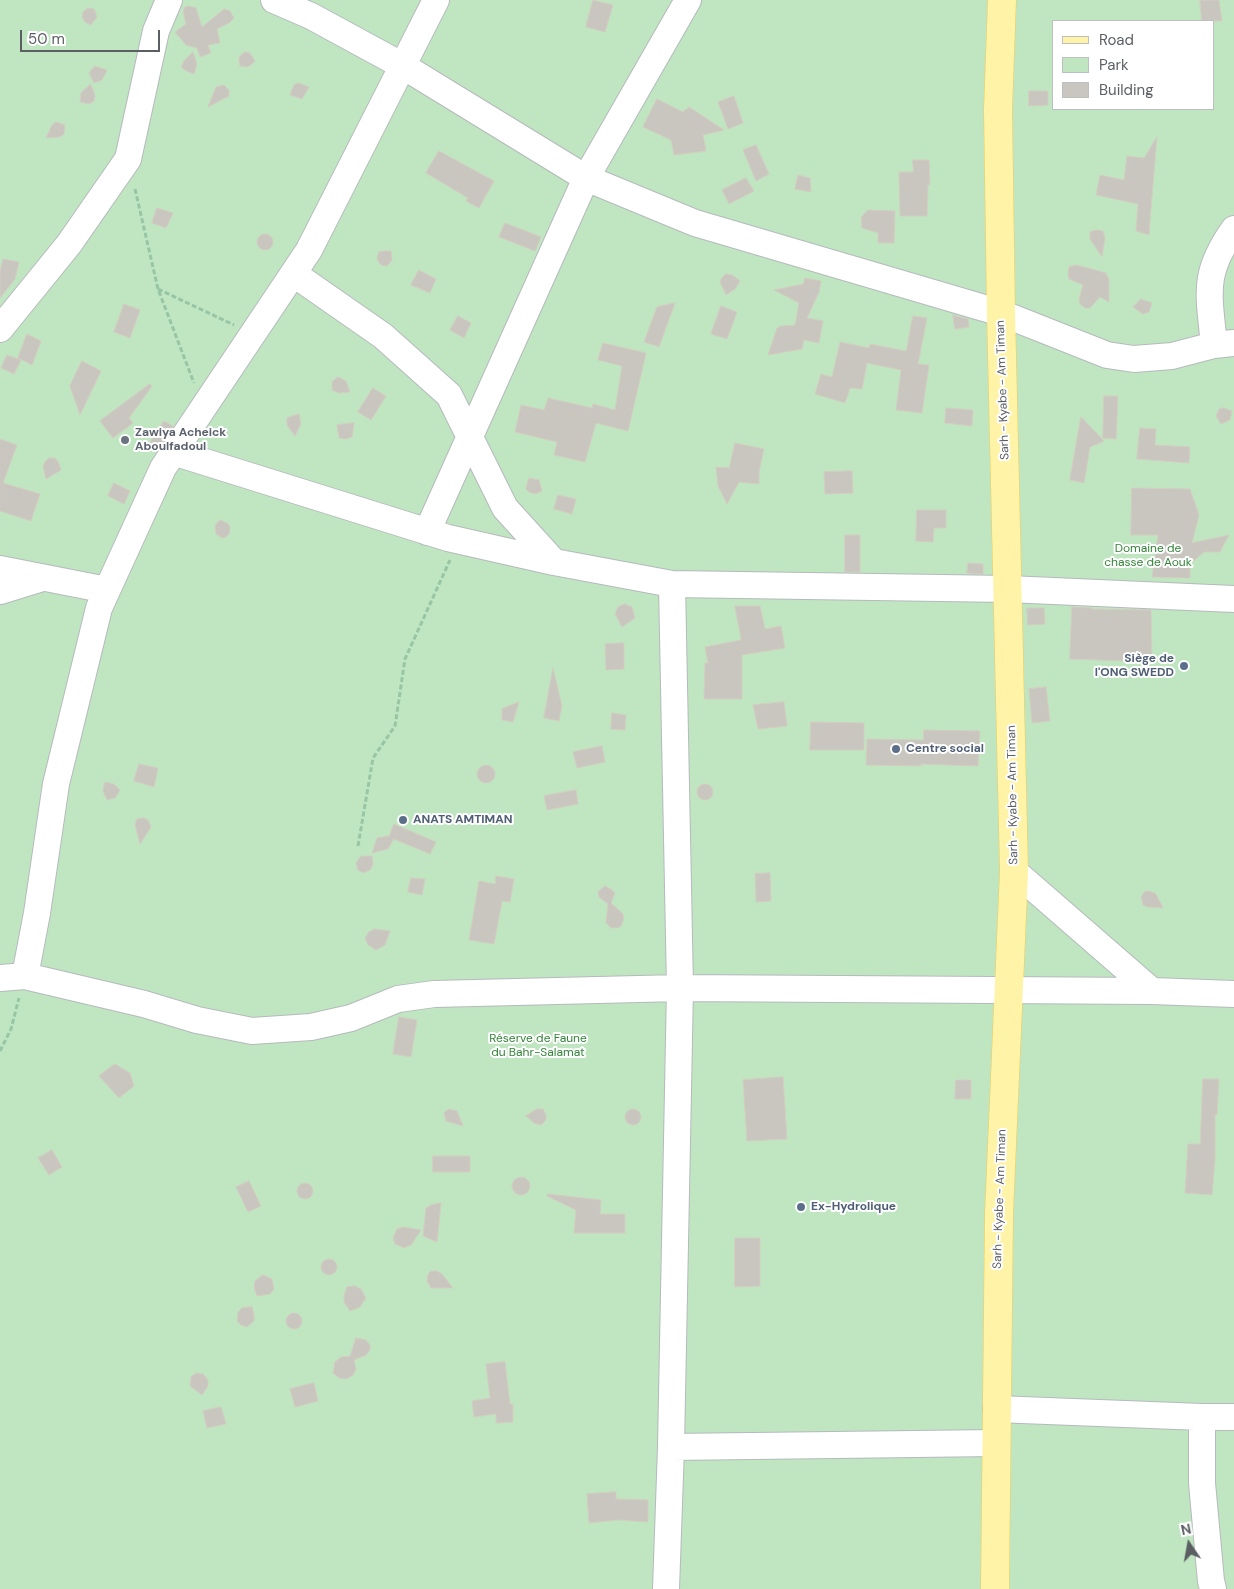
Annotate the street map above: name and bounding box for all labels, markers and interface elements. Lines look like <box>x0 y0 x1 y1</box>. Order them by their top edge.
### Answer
scale bar <box>22 20 162 52</box>
legend <box>1052 20 1214 110</box>
text: 50 m <box>28 29 65 49</box>
text: Road <box>1099 30 1134 50</box>
text: Park <box>1099 55 1129 75</box>
text: Building <box>1099 80 1154 100</box>
street label: Sarh - Kyabe - Am Timan <box>993 320 1013 460</box>
place label: Zawiya Acheick Aboulfadoul <box>135 426 226 454</box>
marker: Zawiya Acheick Aboulfadoul <box>119 434 131 446</box>
park label: Domaine de chasse de Aouk <box>1104 542 1192 570</box>
place label: Siège de l'ONG SWEDD <box>1095 652 1174 680</box>
marker: Siège de l'ONG SWEDD <box>1178 660 1190 672</box>
street label: Sarh - Kyabe - Am Timan <box>1005 725 1021 865</box>
place label: Centre social <box>906 742 984 756</box>
marker: Centre social <box>890 743 902 755</box>
place label: ANATS AMTIMAN <box>413 813 512 827</box>
marker: ANATS AMTIMAN <box>397 814 409 826</box>
park label: Réserve de Faune du Bahr-Salamat <box>489 1032 587 1060</box>
street label: Sarh - Kyabe - Am Timan <box>990 1129 1010 1269</box>
place label: Ex-Hydrolique <box>811 1200 896 1214</box>
marker: Ex-Hydrolique <box>795 1201 807 1213</box>
north arrow <box>1164 1519 1214 1569</box>
text: N <box>1179 1519 1193 1539</box>

